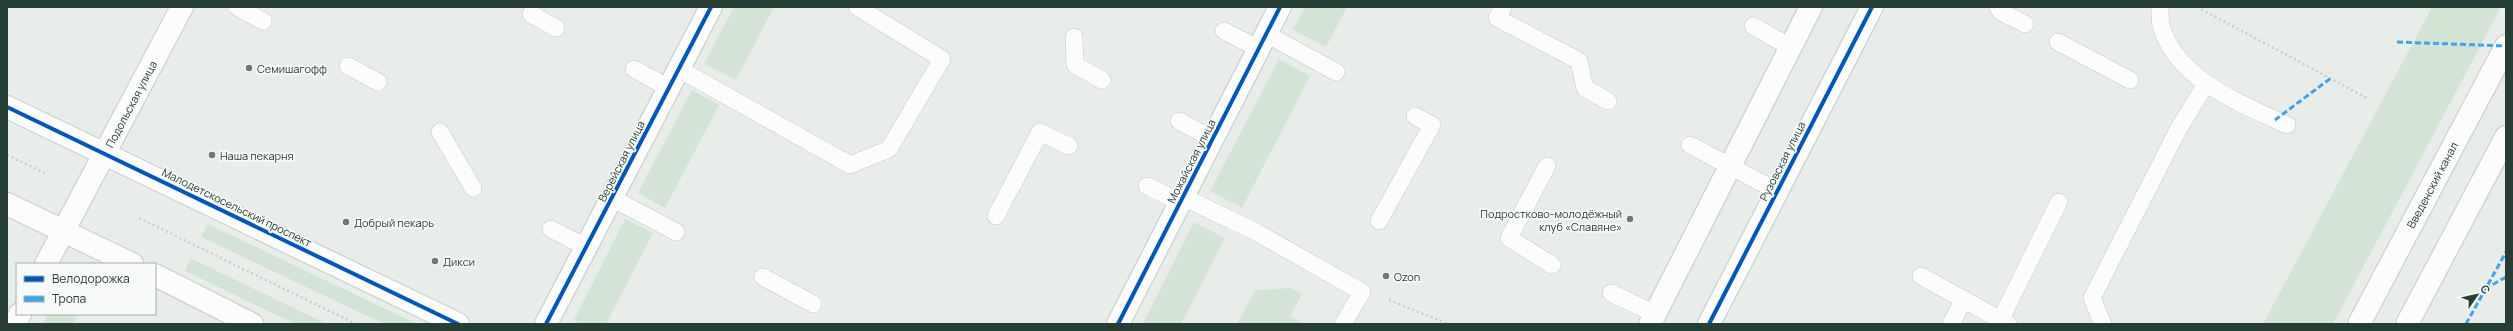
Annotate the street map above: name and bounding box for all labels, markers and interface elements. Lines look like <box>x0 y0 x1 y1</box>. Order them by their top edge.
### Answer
street label: Подольская улица <box>102 58 160 150</box>
place label: Семишагофф <box>257 61 327 76</box>
marker: Семишагофф <box>244 63 254 73</box>
street label: Можайская улица <box>1163 116 1219 206</box>
street label: Верейская улица <box>594 118 648 204</box>
street label: Рузовская улица <box>1755 119 1809 203</box>
street label: Введенский канал <box>2403 139 2461 231</box>
place label: Наша пекарня <box>220 148 294 163</box>
marker: Наша пекарня <box>207 150 217 160</box>
street label: Малодетскосельский проспект <box>160 164 315 250</box>
place label: Подростково-молодёжный клуб «Славяне» <box>1480 206 1622 234</box>
marker: Подростково-молодёжный клуб «Славяне» <box>1625 214 1635 224</box>
place label: Добрый пекарь <box>354 215 434 230</box>
marker: Добрый пекарь <box>341 217 351 227</box>
place label: Дикси <box>443 254 475 269</box>
marker: Дикси <box>430 256 440 266</box>
legend <box>16 263 156 315</box>
place label: Ozon <box>1394 269 1420 284</box>
text: Велодорожка <box>52 270 130 287</box>
marker: Ozon <box>1381 271 1391 281</box>
north arrow <box>2457 275 2497 315</box>
text: С <box>2477 282 2494 297</box>
text: Тропа <box>52 290 86 307</box>

